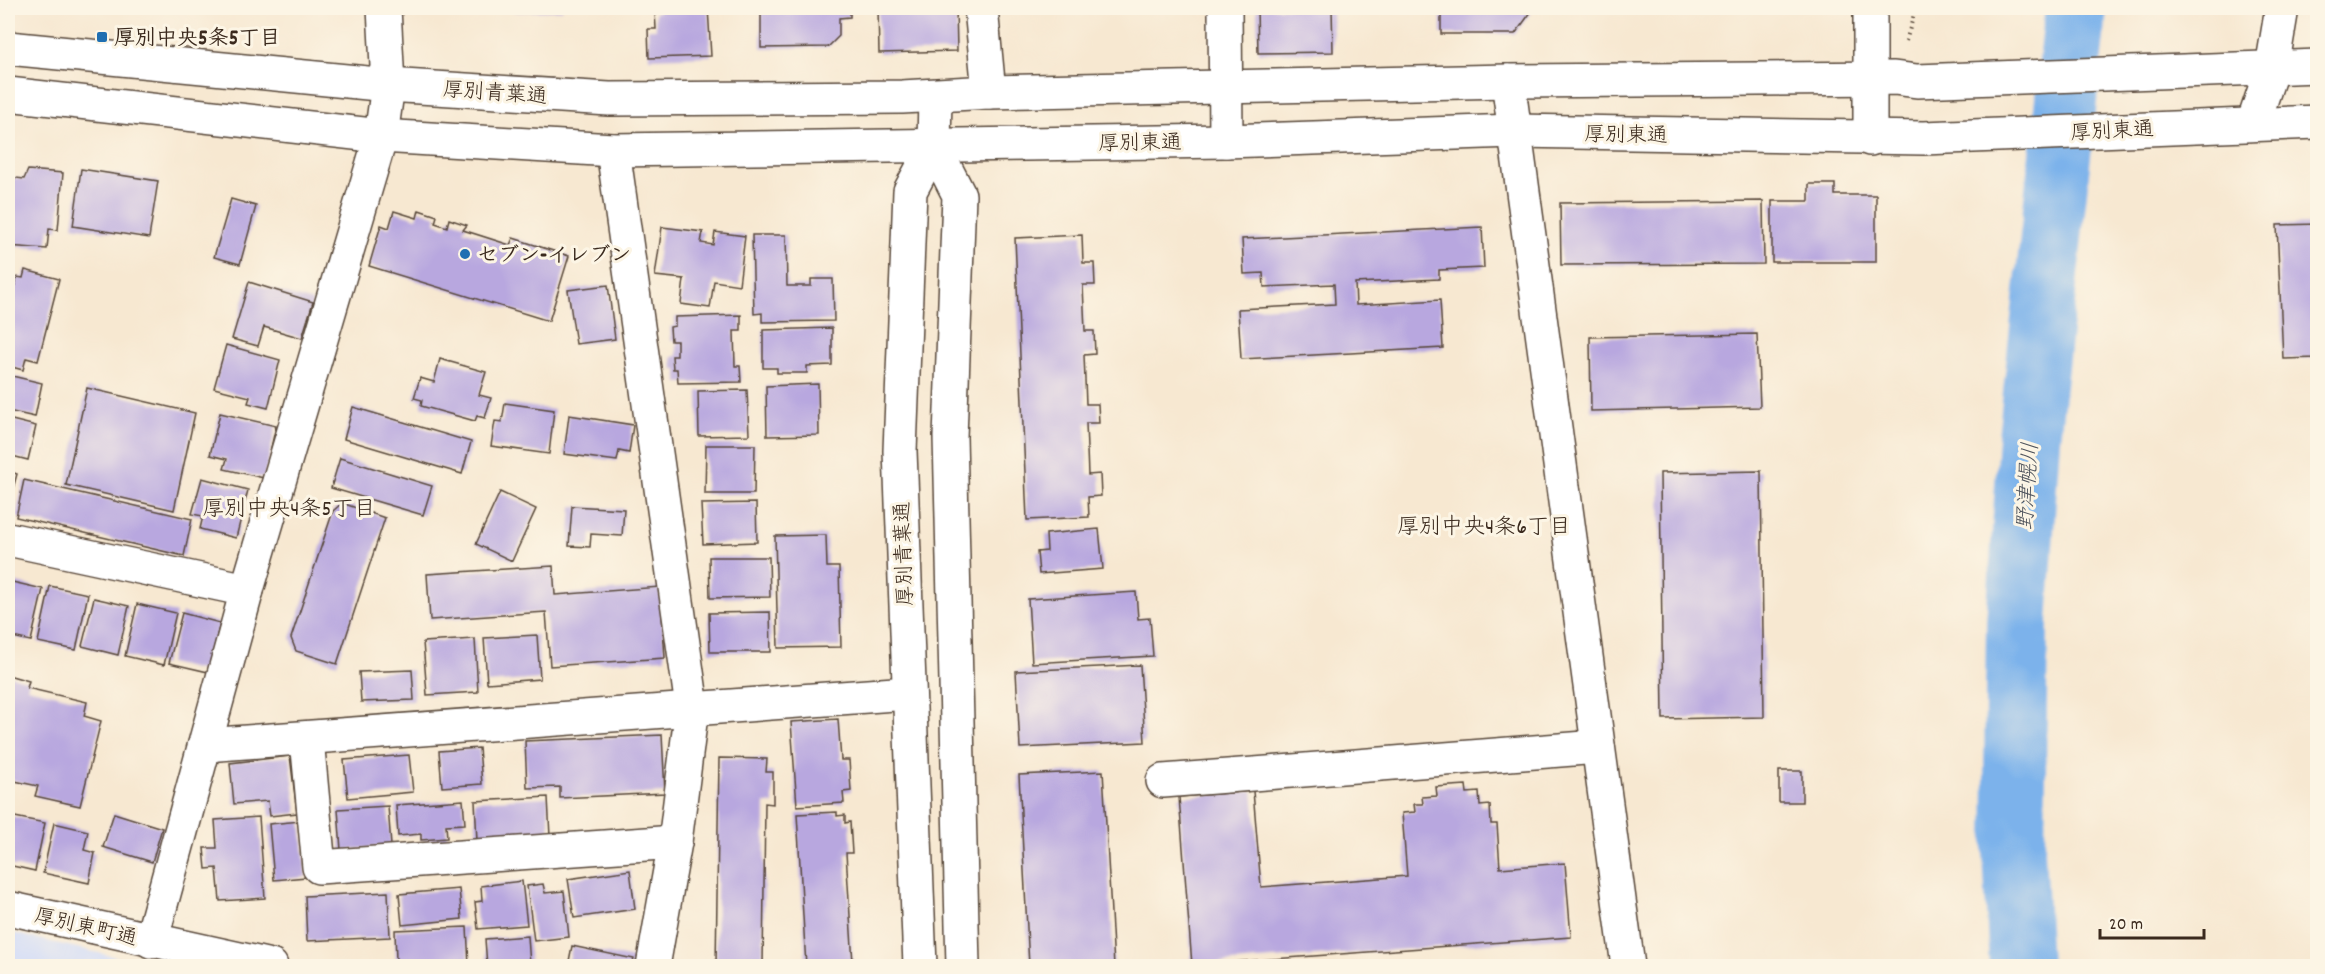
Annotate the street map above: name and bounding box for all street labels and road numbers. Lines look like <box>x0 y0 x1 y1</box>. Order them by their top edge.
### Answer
street label: 厚別青葉通 <box>441 76 548 114</box>
street label: 厚別東通 <box>2069 116 2155 150</box>
street label: 厚別東通 <box>1584 121 1668 153</box>
street label: 厚別東通 <box>1098 129 1182 161</box>
street label: 厚別青葉通 <box>889 501 923 607</box>
street label: 厚別東町通 <box>31 902 140 955</box>

